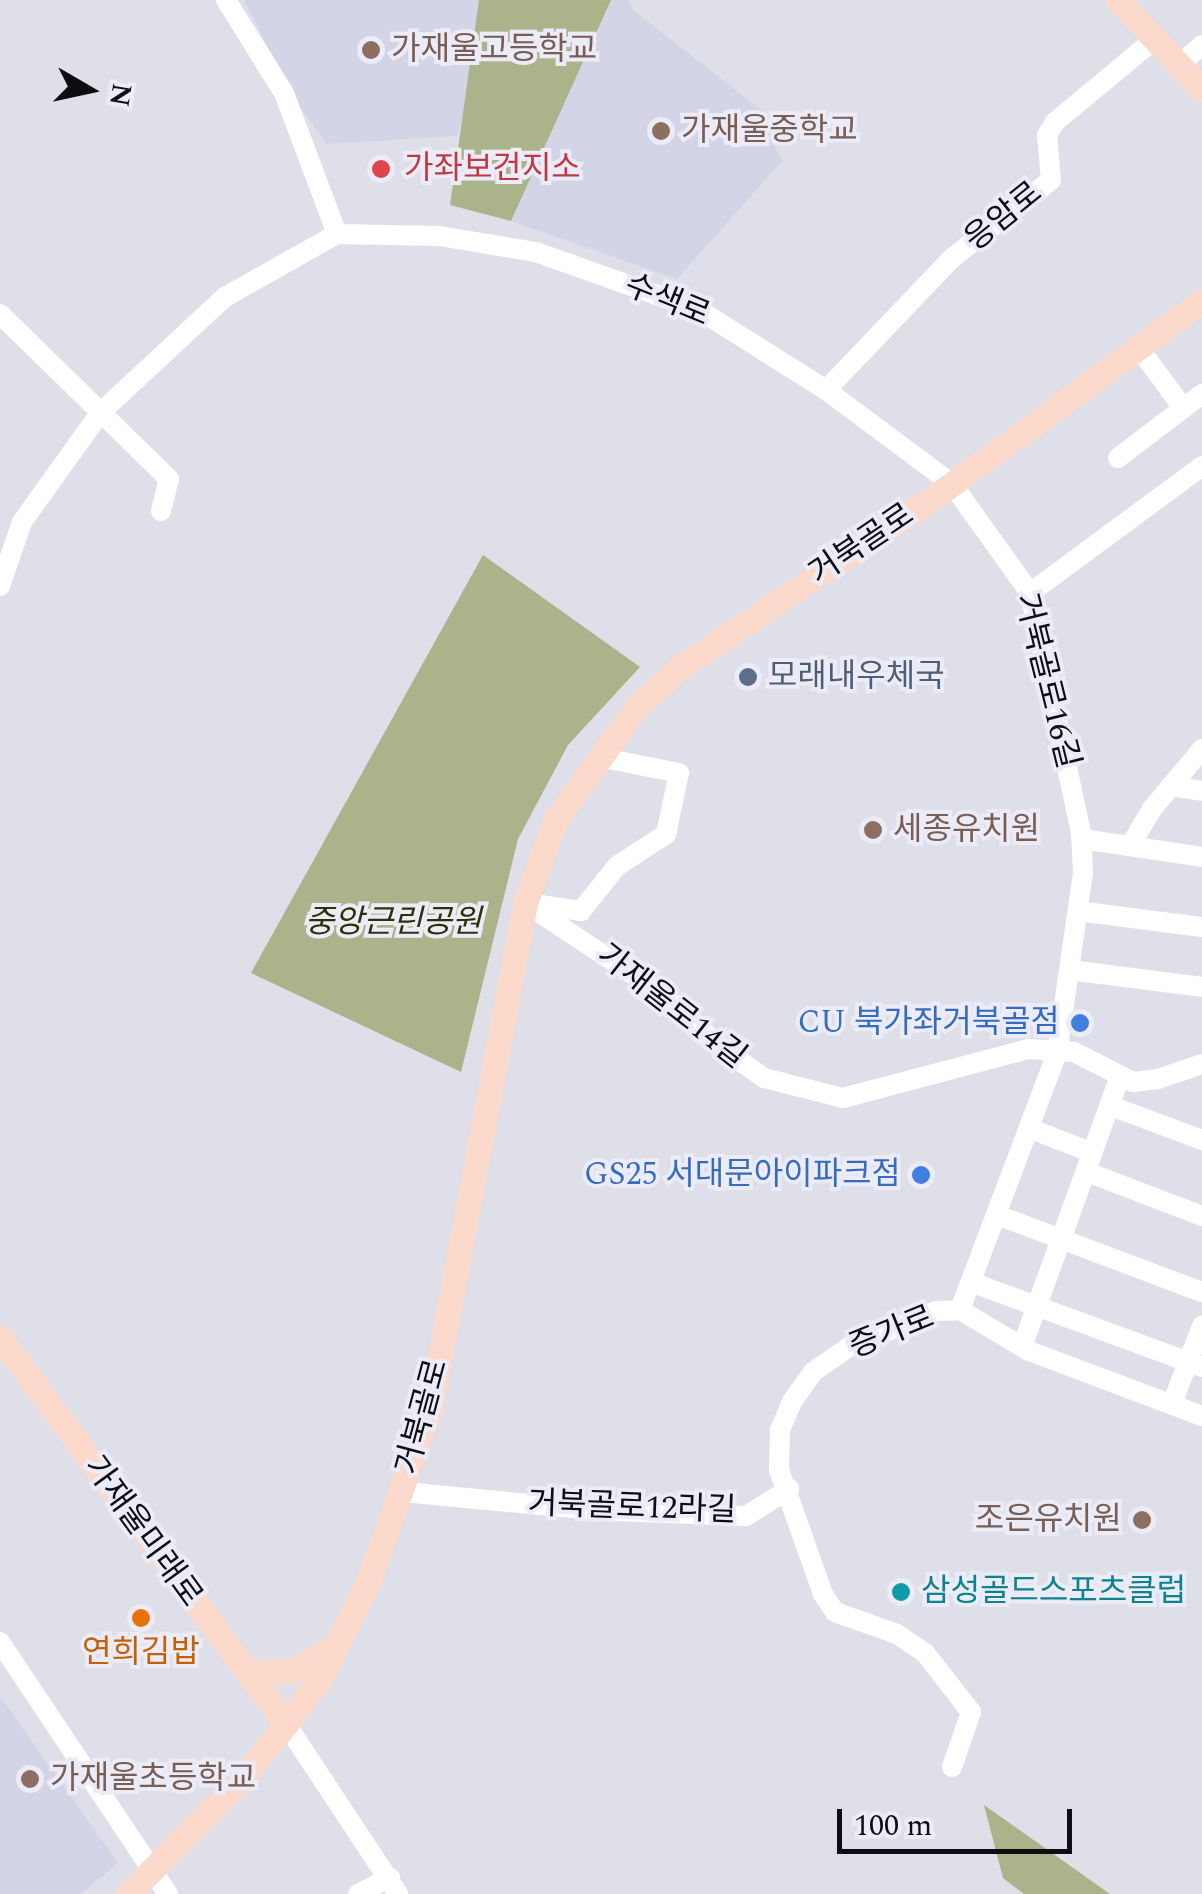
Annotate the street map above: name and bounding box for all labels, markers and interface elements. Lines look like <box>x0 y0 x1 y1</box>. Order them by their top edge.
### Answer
place label: 가재울고등학교 <box>391 31 597 69</box>
marker: 가재울고등학교 <box>360 39 382 61</box>
north arrow <box>40 40 140 140</box>
text: N <box>97 80 143 109</box>
place label: 가재울중학교 <box>681 112 858 150</box>
marker: 가재울중학교 <box>650 120 672 142</box>
place label: 가좌보건지소 <box>404 150 581 188</box>
marker: 가좌보건지소 <box>368 156 394 182</box>
street label: 응암로 <box>958 174 1050 260</box>
street label: 수색로 <box>619 267 715 335</box>
street label: 거북골로 <box>802 496 922 594</box>
street label: 거북골로16길 <box>1006 589 1086 773</box>
place label: 모래내우체국 <box>768 658 945 696</box>
marker: 모래내우체국 <box>737 666 759 688</box>
place label: 세종유치원 <box>893 811 1040 849</box>
marker: 세종유치원 <box>862 819 884 841</box>
park label: 중앙근린공원 <box>305 904 481 942</box>
street label: 가재울로14길 <box>589 937 753 1077</box>
place label: CU 북가좌거북골점 <box>797 1004 1060 1042</box>
marker: CU 북가좌거북골점 <box>1069 1012 1091 1034</box>
place label: GS25 서대문아이파크점 <box>584 1156 901 1194</box>
marker: GS25 서대문아이파크점 <box>910 1164 932 1186</box>
street label: 증가로 <box>844 1299 940 1367</box>
street label: 거북골로 <box>389 1355 457 1479</box>
street label: 가재울미래로 <box>75 1449 209 1615</box>
street label: 거북골로12라길 <box>527 1485 737 1531</box>
place label: 조은유치원 <box>975 1501 1122 1539</box>
marker: 조은유치원 <box>1131 1509 1153 1531</box>
place label: 삼성골드스포츠클럽 <box>921 1573 1186 1611</box>
marker: 삼성골드스포츠클럽 <box>890 1581 912 1603</box>
marker: 연희김밥 <box>130 1607 152 1629</box>
place label: 연희김밥 <box>82 1634 200 1672</box>
place label: 가재울초등학교 <box>50 1760 256 1798</box>
marker: 가재울초등학교 <box>19 1768 41 1790</box>
scale bar <box>842 1789 1077 1851</box>
text: 100 m <box>854 1803 932 1849</box>

